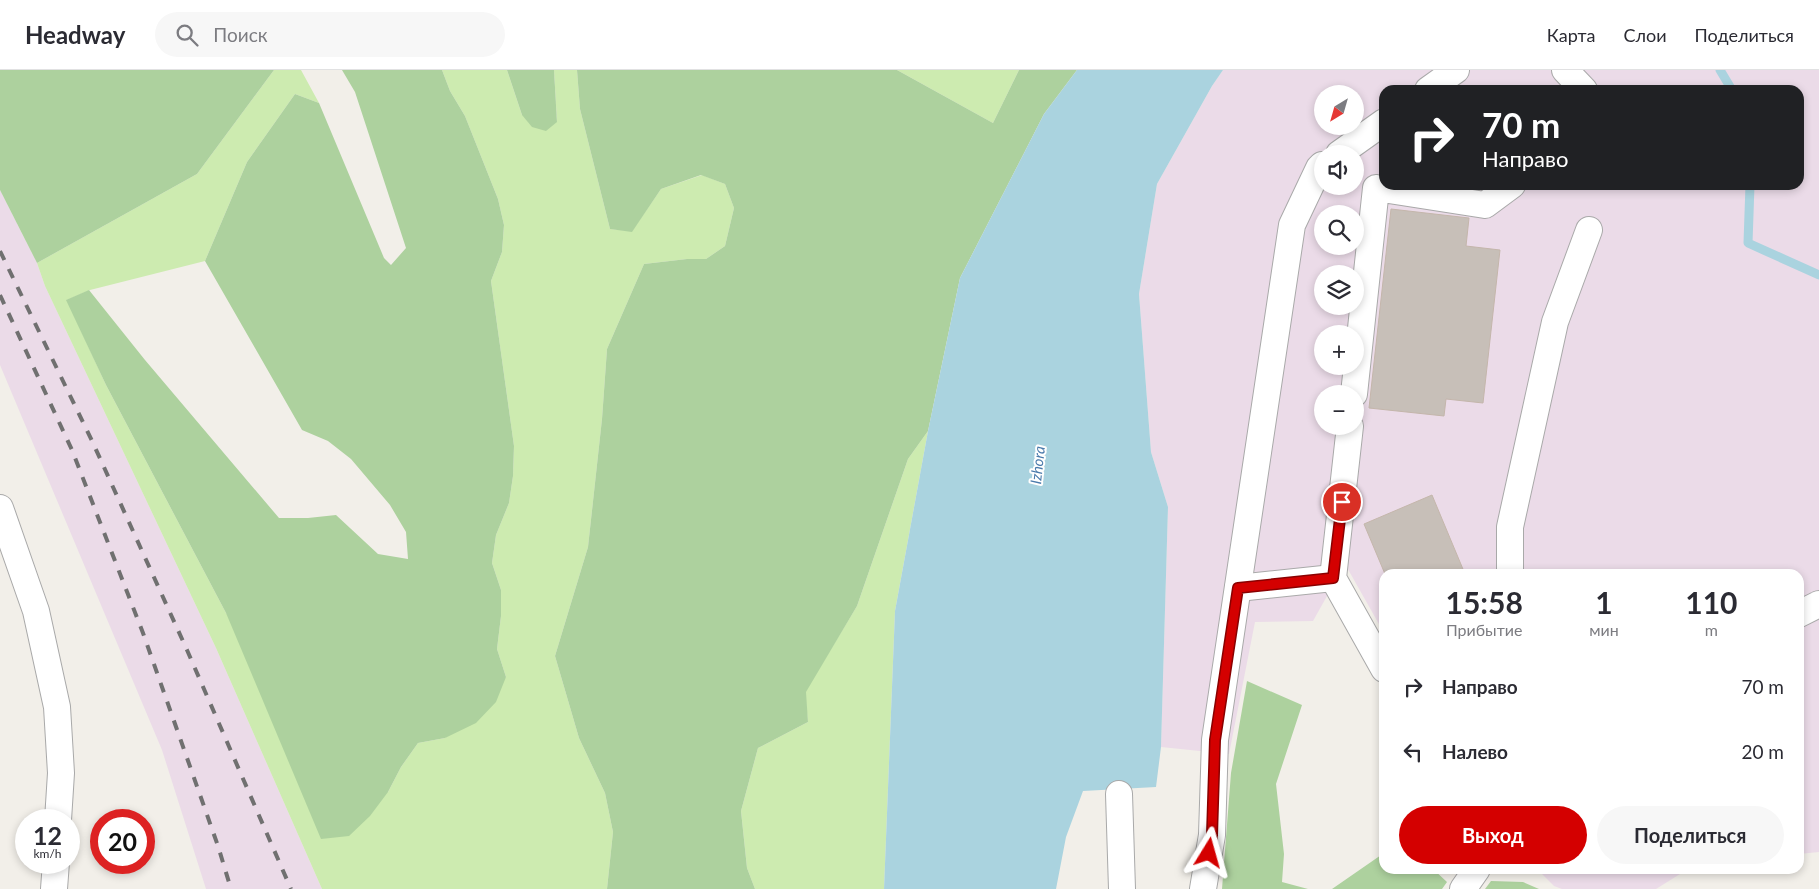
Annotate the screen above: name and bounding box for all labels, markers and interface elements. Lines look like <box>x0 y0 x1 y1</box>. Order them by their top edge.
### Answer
search box <box>155 12 505 57</box>
text: Headway <box>25 20 125 49</box>
icon: search <box>173 21 201 49</box>
text: Поиск <box>213 23 268 46</box>
text: Карта <box>1547 24 1595 46</box>
text: Слои <box>1623 24 1667 46</box>
text: Поделиться <box>1695 24 1794 46</box>
north arrow <box>1314 85 1364 135</box>
map controls <box>1314 85 1364 435</box>
text: 70 m <box>1482 103 1560 145</box>
icon: right <box>1399 105 1464 170</box>
button: sound <box>1314 145 1364 195</box>
text: Направо <box>1482 145 1568 172</box>
button: search <box>1314 205 1364 255</box>
button: layers <box>1314 265 1364 315</box>
button: + <box>1314 325 1364 375</box>
button: − <box>1314 385 1364 435</box>
water label: Izhora <box>1026 445 1048 485</box>
pin <box>1321 481 1363 523</box>
icon: arrive <box>1328 488 1356 516</box>
text: 15:58 <box>1445 584 1523 620</box>
text: 1 <box>1595 584 1613 620</box>
text: 110 <box>1685 584 1738 620</box>
text: Прибытие <box>1446 620 1522 639</box>
text: мин <box>1589 620 1619 639</box>
text: m <box>1705 620 1718 639</box>
icon: right <box>1399 673 1427 701</box>
text: Направо <box>1442 675 1518 698</box>
text: 70 m <box>1741 675 1784 698</box>
icon: left <box>1399 738 1427 766</box>
text: Налево <box>1442 740 1508 763</box>
text: 20 m <box>1741 740 1784 763</box>
button: Выход <box>1399 806 1587 864</box>
button: Поделиться <box>1597 806 1784 864</box>
speed limit sign: 20 <box>90 809 155 874</box>
text: 12 <box>33 820 62 850</box>
position arrow <box>1182 826 1234 878</box>
text: km/h <box>33 846 62 861</box>

